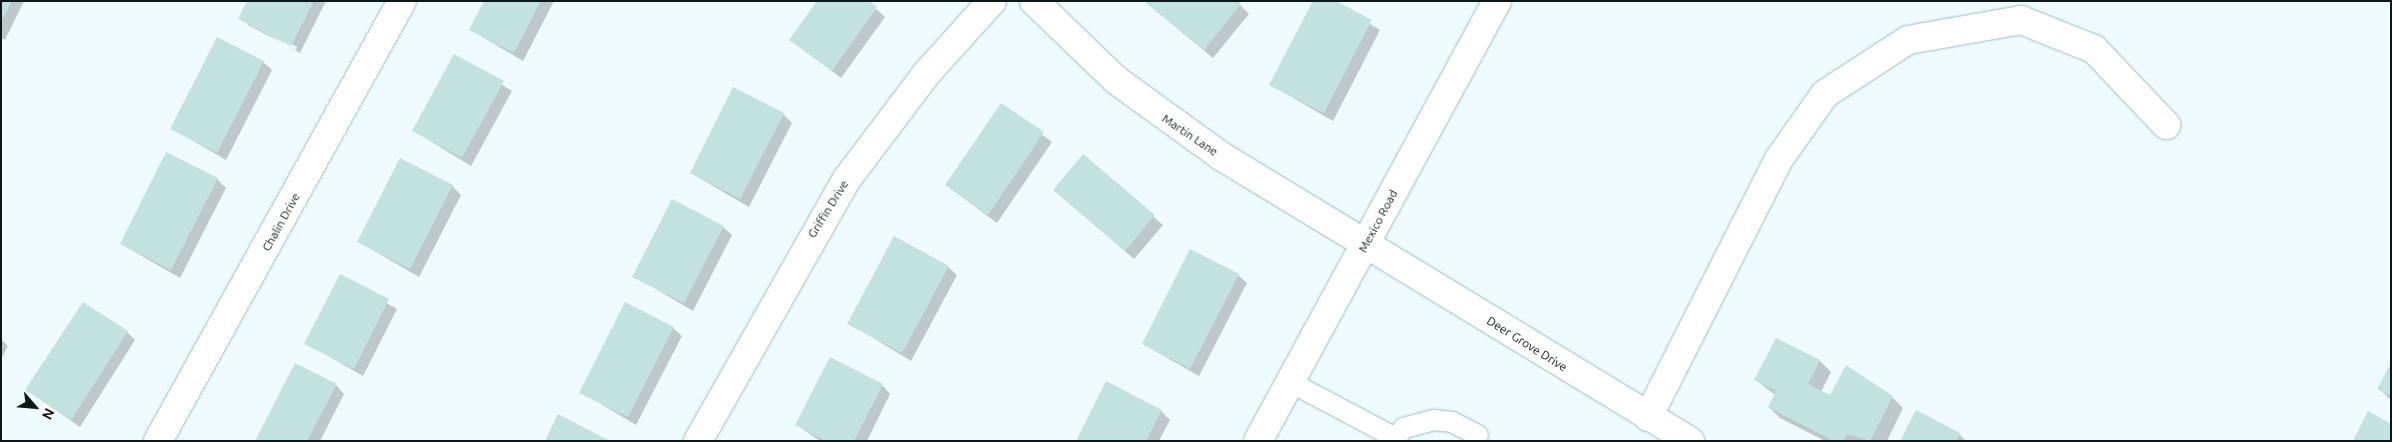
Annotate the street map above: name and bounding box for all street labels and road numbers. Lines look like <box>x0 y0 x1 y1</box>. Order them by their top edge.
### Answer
street label: Martin Lane <box>1159 111 1221 159</box>
street label: Griffin Drive <box>805 177 851 241</box>
street label: Mexico Road <box>1355 187 1401 255</box>
street label: Chalin Drive <box>259 190 303 254</box>
street label: Deer Grove Drive <box>1484 313 1570 375</box>

